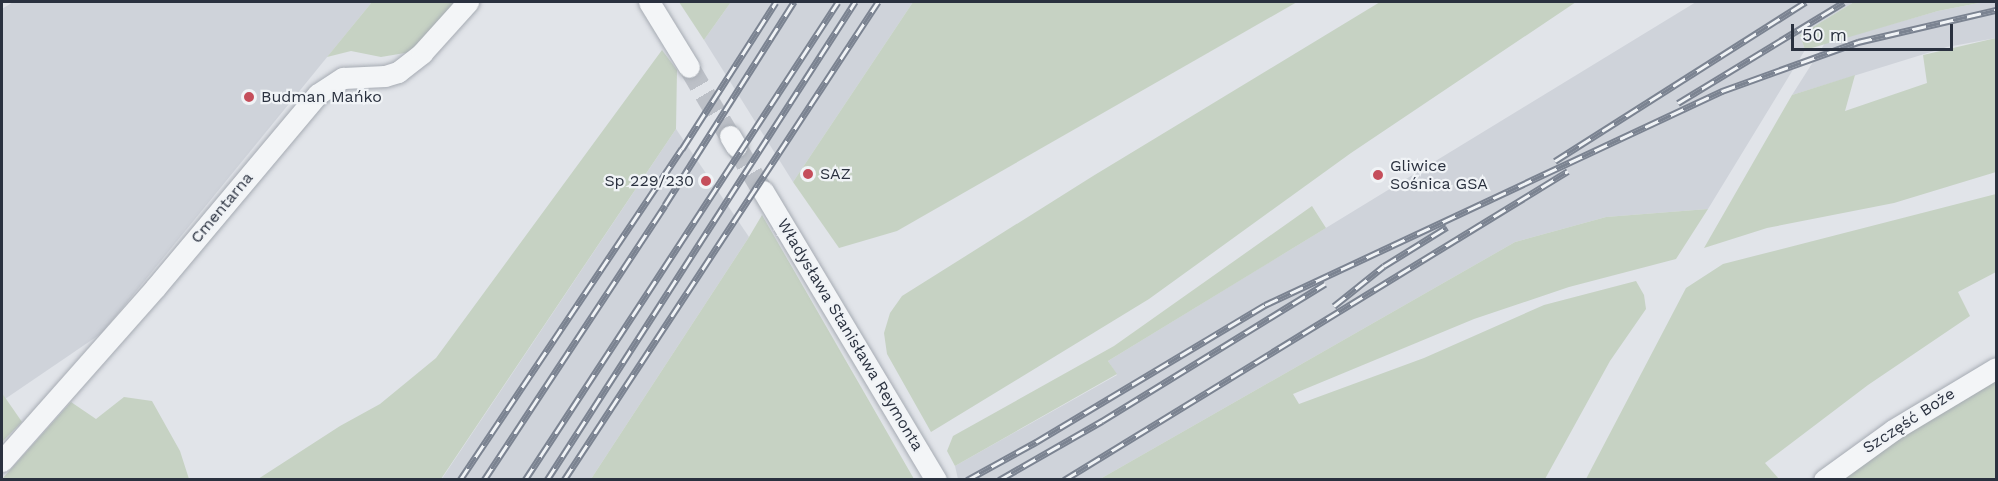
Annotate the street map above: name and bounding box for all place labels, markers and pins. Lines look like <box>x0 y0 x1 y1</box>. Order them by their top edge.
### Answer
place label: Budman Mańko <box>261 87 382 107</box>
marker: Budman Mańko <box>242 90 256 104</box>
place label: Gliwice Sośnica GSA <box>1390 156 1488 194</box>
place label: SAZ <box>820 164 851 184</box>
marker: SAZ <box>801 167 815 181</box>
marker: Gliwice Sośnica GSA <box>1371 168 1385 182</box>
place label: Sp 229/230 <box>604 171 694 191</box>
marker: Sp 229/230 <box>699 174 713 188</box>

